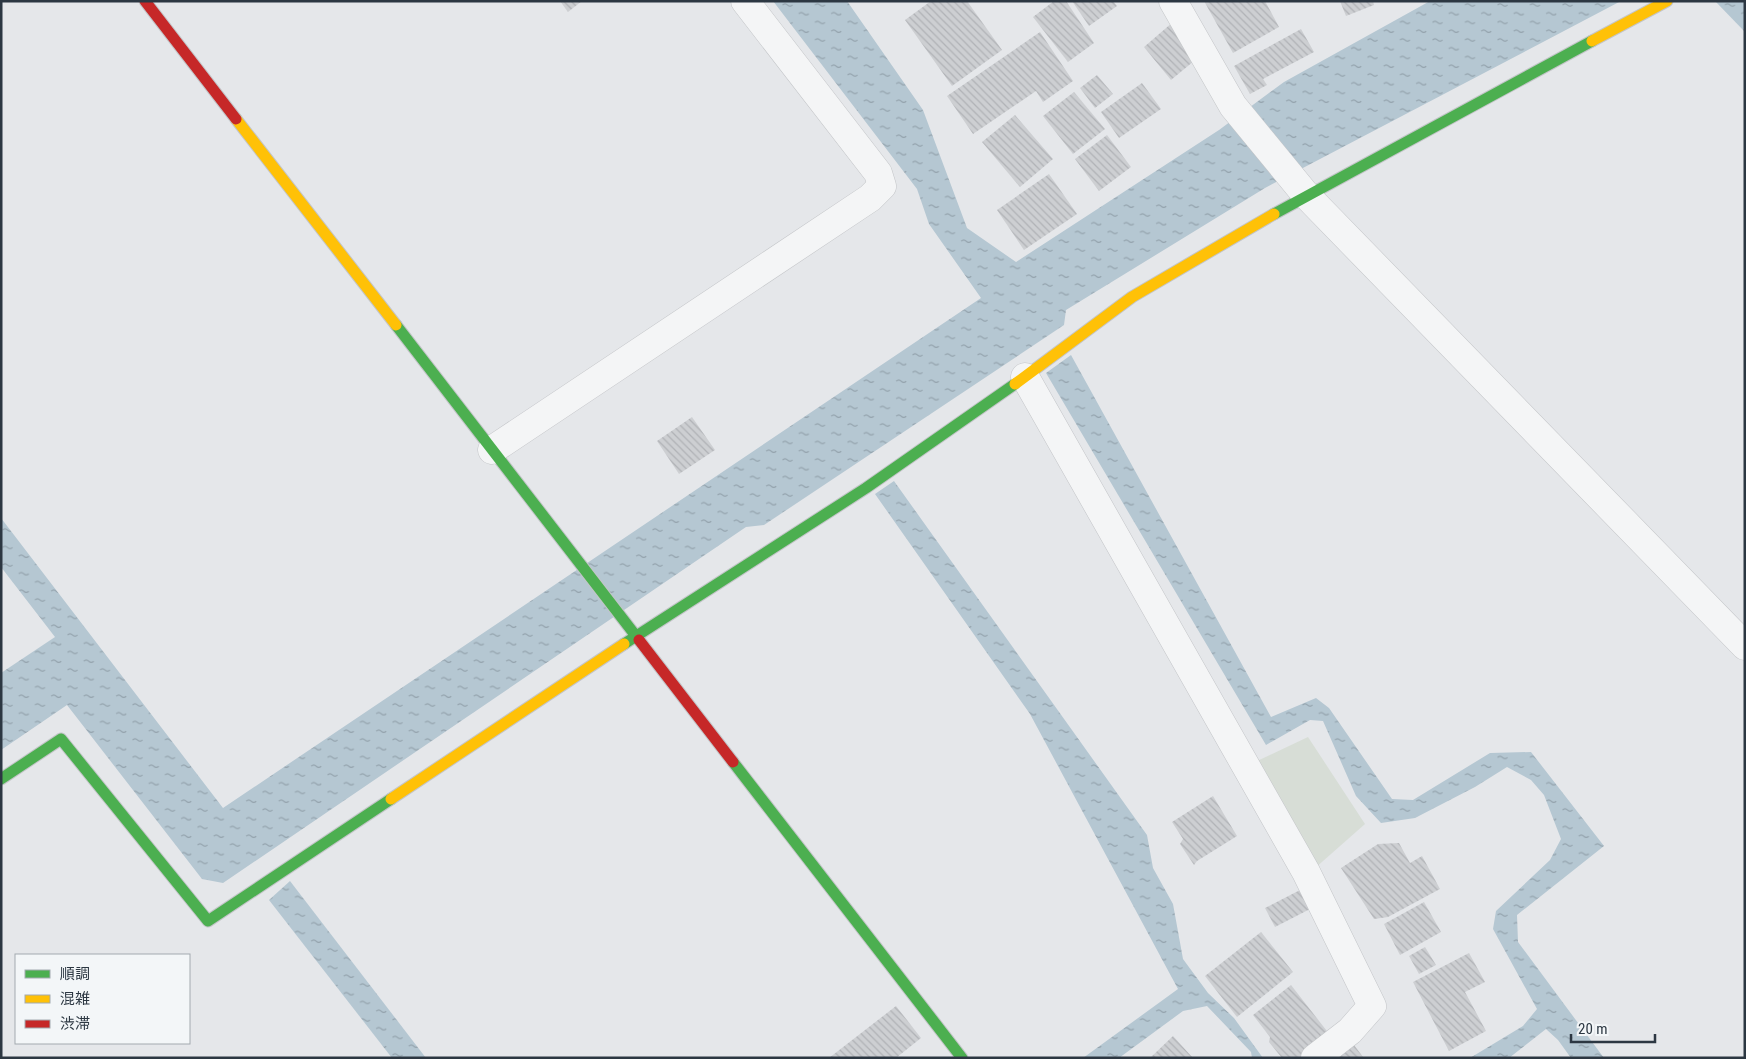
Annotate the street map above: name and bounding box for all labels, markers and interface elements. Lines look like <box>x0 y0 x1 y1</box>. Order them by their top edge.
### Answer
legend <box>15 954 190 1044</box>
text: 順調 <box>60 965 90 983</box>
text: 混雑 <box>60 990 90 1008</box>
scale bar <box>1571 1012 1655 1044</box>
text: 渋滞 <box>60 1015 90 1033</box>
text: 20 m <box>1578 1020 1608 1038</box>

